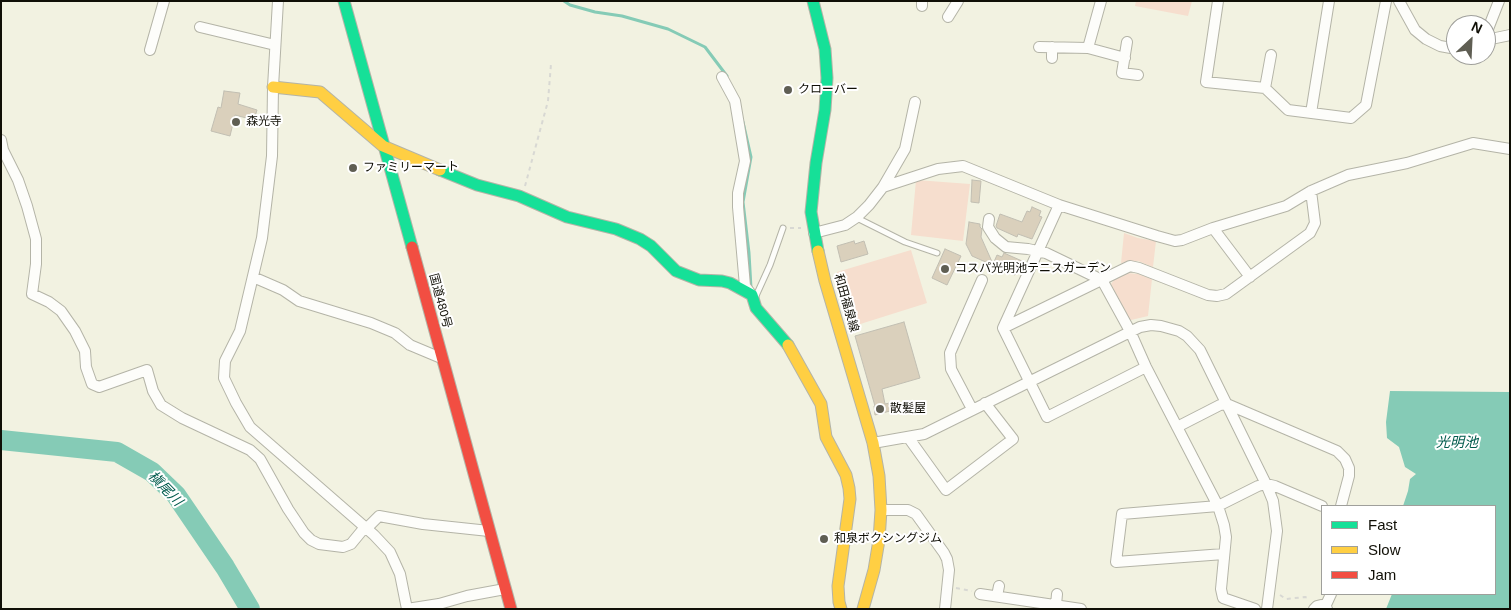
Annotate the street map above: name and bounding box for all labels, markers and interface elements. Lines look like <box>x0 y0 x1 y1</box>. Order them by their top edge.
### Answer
north arrow <box>1446 15 1496 65</box>
text: N <box>1469 18 1485 37</box>
place label: クローバー <box>798 83 858 97</box>
marker: クローバー <box>782 84 794 96</box>
place label: 森光寺 <box>246 115 282 129</box>
marker: 森光寺 <box>230 116 242 128</box>
place label: ファミリーマート <box>363 161 459 175</box>
marker: ファミリーマート <box>347 162 359 174</box>
place label: コスパ光明池テニスガーデン <box>955 262 1111 276</box>
marker: コスパ光明池テニスガーデン <box>939 263 951 275</box>
street label: 国道480号 <box>426 272 454 330</box>
street label: 和田福泉線 <box>831 272 861 334</box>
place label: 散髪屋 <box>890 402 926 416</box>
marker: 散髪屋 <box>874 403 886 415</box>
water label: 光明池 <box>1436 435 1478 451</box>
water label: 槇尾川 <box>144 468 186 510</box>
legend <box>1321 505 1496 595</box>
text: Fast <box>1368 516 1397 533</box>
place label: 和泉ボクシングジム <box>834 532 942 546</box>
marker: 和泉ボクシングジム <box>818 533 830 545</box>
text: Slow <box>1368 541 1401 558</box>
text: Jam <box>1368 566 1396 583</box>

